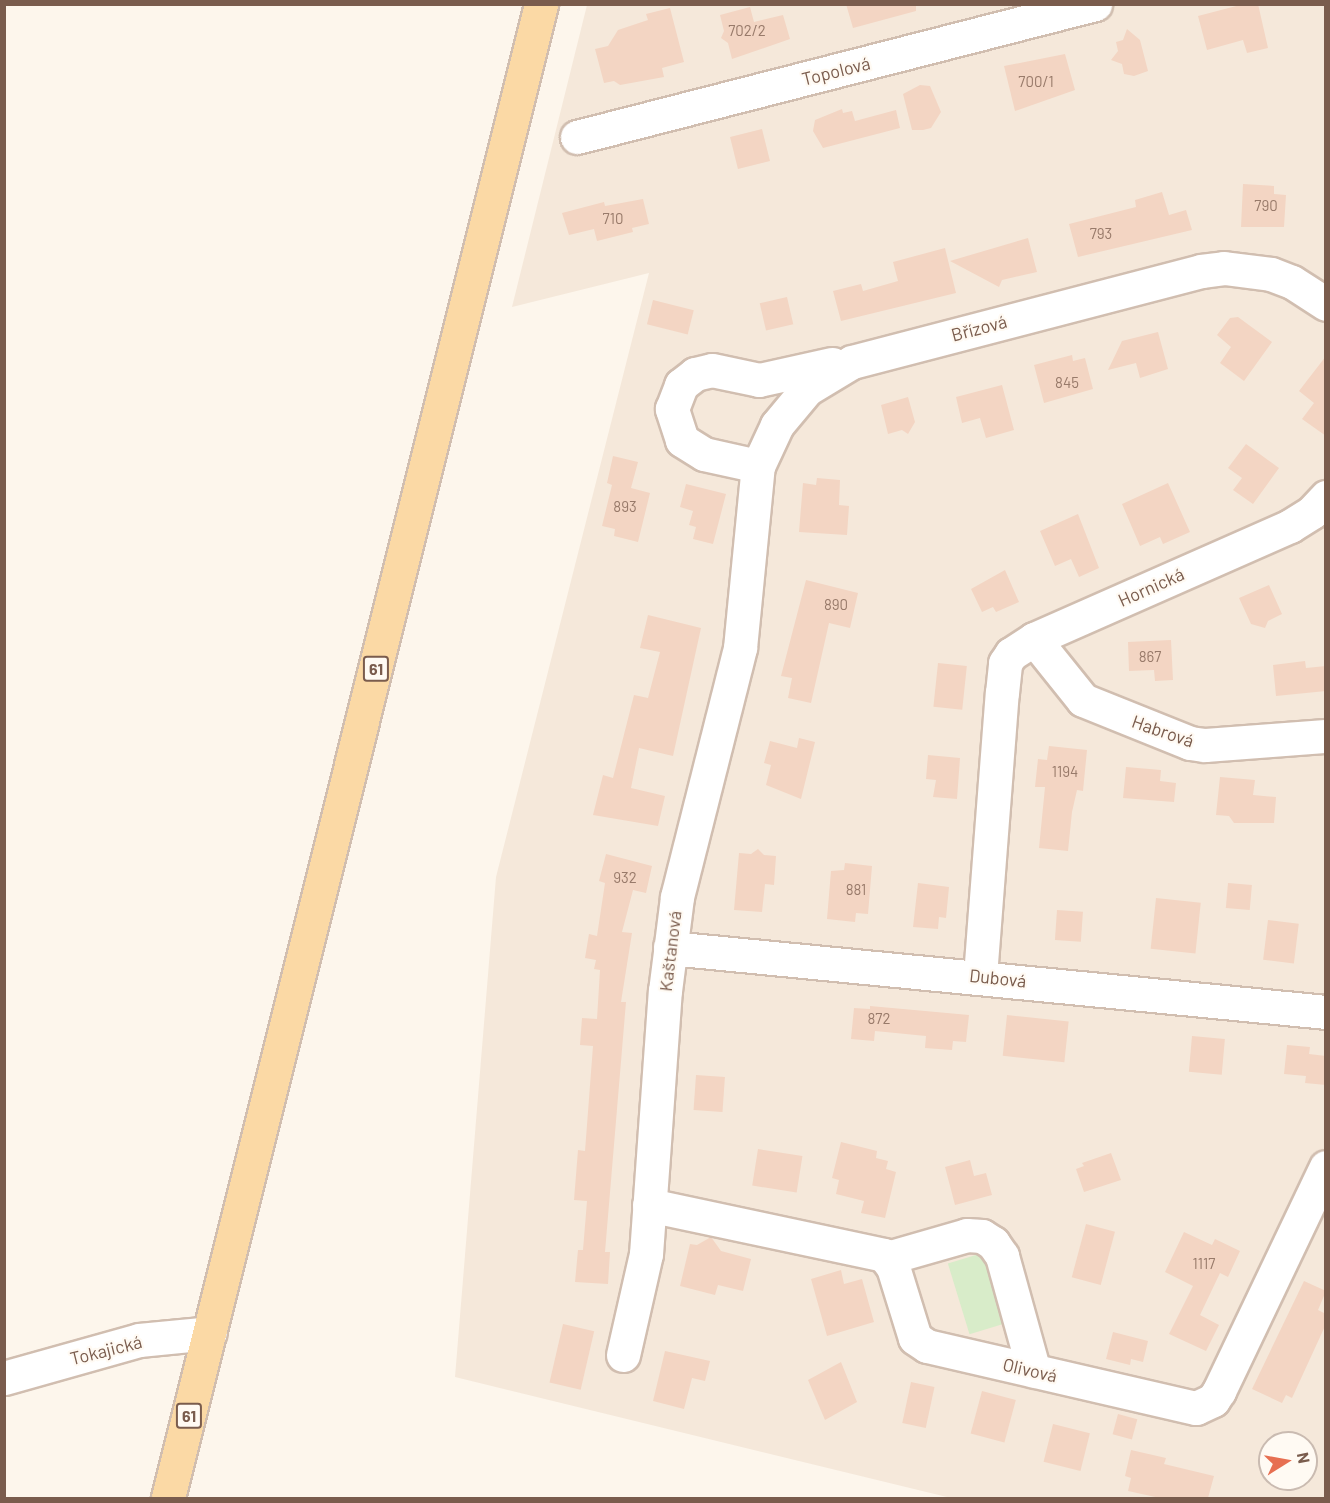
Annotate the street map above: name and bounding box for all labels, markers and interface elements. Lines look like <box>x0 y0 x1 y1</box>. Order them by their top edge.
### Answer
house number: 702/2 <box>728 22 766 40</box>
street label: Topolová <box>800 52 872 90</box>
house number: 700/1 <box>1018 73 1054 91</box>
house number: 790 <box>1254 197 1278 215</box>
house number: 710 <box>603 210 623 228</box>
house number: 793 <box>1090 225 1112 243</box>
street label: Břízová <box>949 310 1009 346</box>
house number: 845 <box>1055 374 1079 392</box>
house number: 893 <box>613 498 637 516</box>
street label: Hornická <box>1115 563 1187 611</box>
house number: 890 <box>824 596 848 614</box>
house number: 867 <box>1139 648 1161 666</box>
road number: 61 <box>362 656 389 682</box>
street label: Habrová <box>1129 710 1197 752</box>
house number: 1194 <box>1052 763 1078 781</box>
house number: 932 <box>613 869 637 887</box>
house number: 881 <box>846 881 866 899</box>
street label: Kaštanová <box>654 909 686 993</box>
street label: Dubová <box>968 964 1028 992</box>
house number: 872 <box>868 1010 890 1028</box>
house number: 1117 <box>1193 1255 1215 1273</box>
street label: Tokajická <box>68 1331 144 1369</box>
street label: Olivová <box>1001 1353 1059 1387</box>
road number: 61 <box>176 1403 202 1429</box>
north arrow <box>1258 1431 1318 1491</box>
text: N <box>1294 1451 1315 1465</box>

